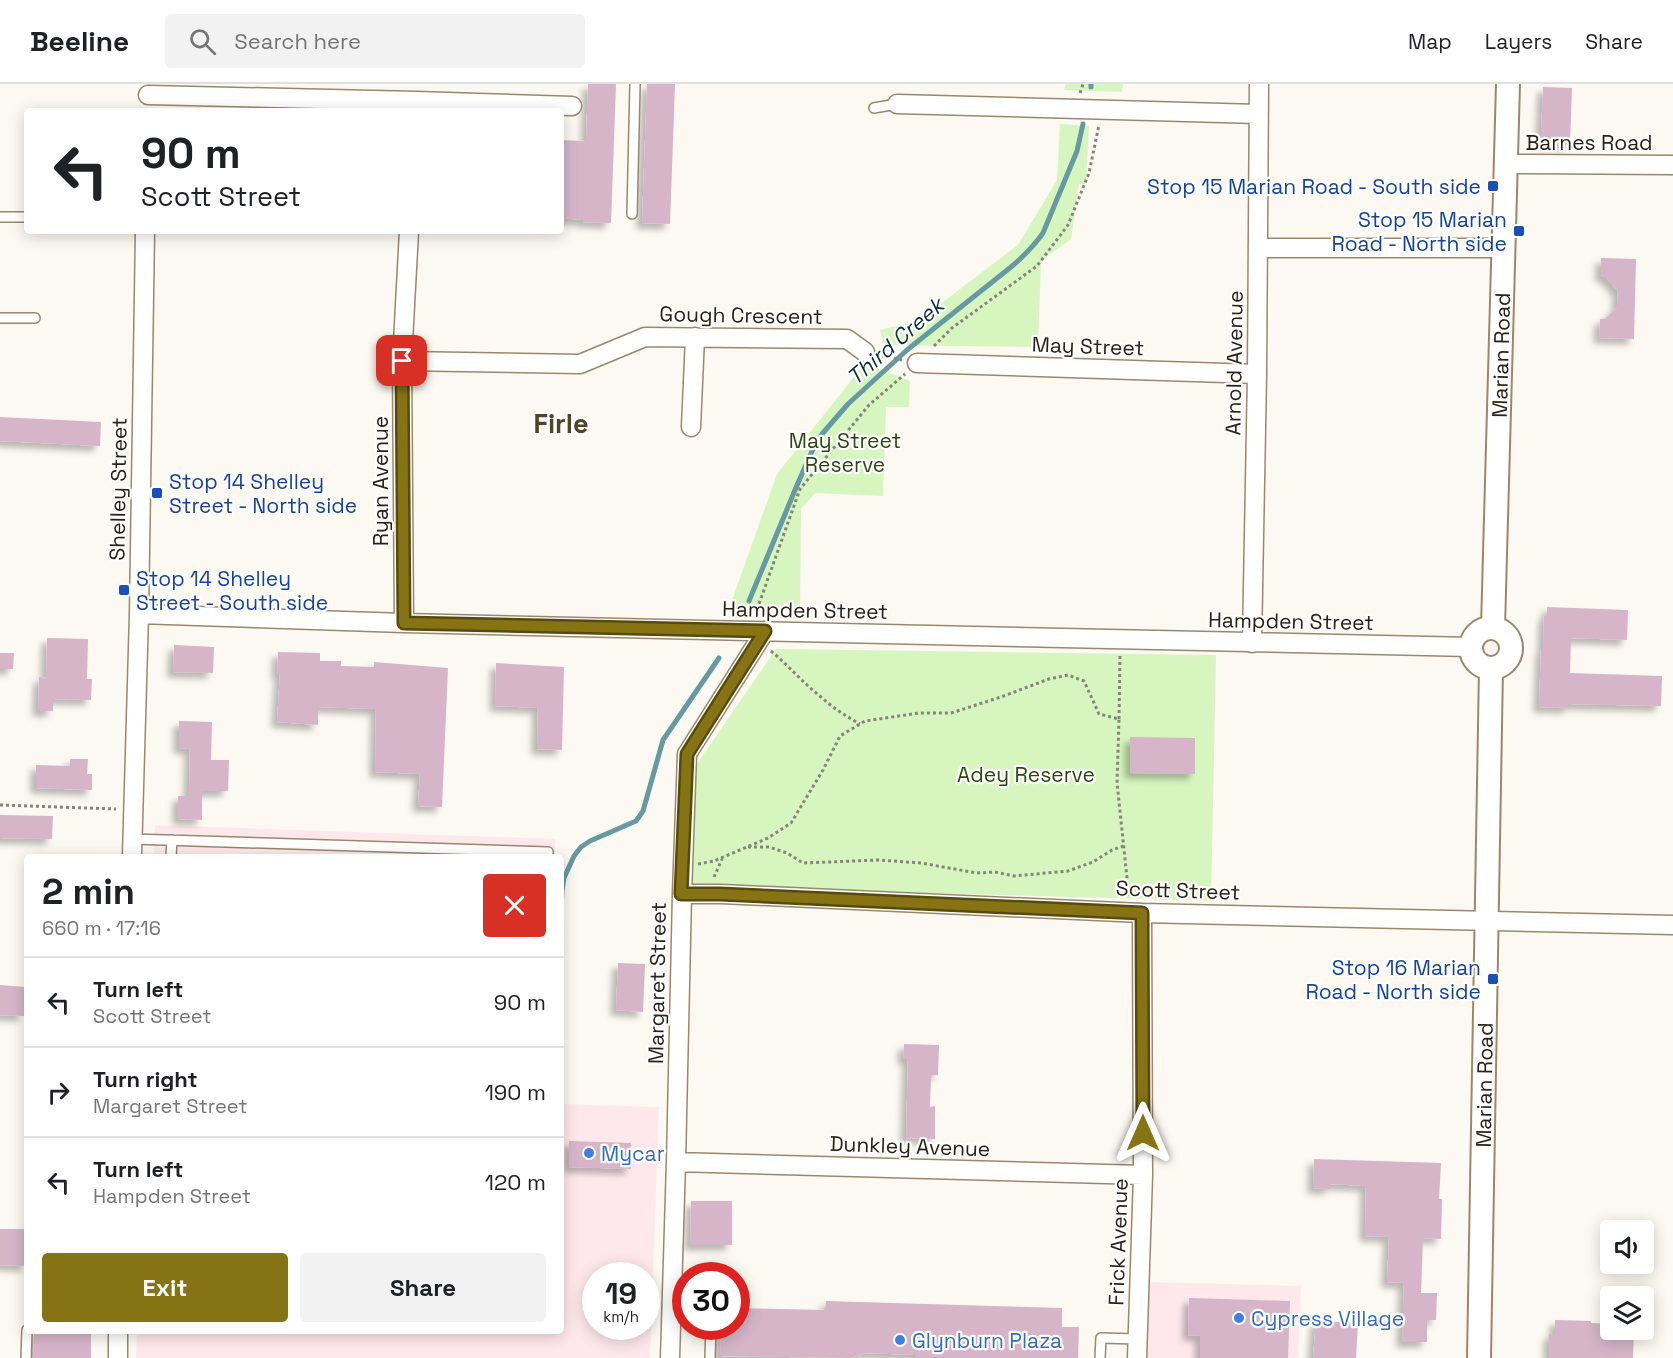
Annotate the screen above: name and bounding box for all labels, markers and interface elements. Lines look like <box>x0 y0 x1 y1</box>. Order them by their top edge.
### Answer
search box <box>165 14 585 68</box>
text: Beeline <box>30 23 129 59</box>
icon: search <box>186 25 219 58</box>
text: Search here <box>234 27 361 55</box>
text: Map <box>1408 28 1452 55</box>
text: Layers <box>1485 28 1552 55</box>
text: Share <box>1585 28 1643 55</box>
text: 90 m <box>141 127 241 180</box>
street label: Barnes Road <box>1525 129 1653 156</box>
icon: left <box>42 132 120 210</box>
place label: Stop 15 Marian Road - South side <box>1147 173 1481 200</box>
text: Scott Street <box>141 179 301 214</box>
marker: Stop 15 Marian Road - South side <box>1486 179 1500 193</box>
place label: Stop 15 Marian Road - North side <box>1331 206 1507 257</box>
marker: Stop 15 Marian Road - North side <box>1512 224 1526 238</box>
water label: Third Creek <box>841 290 951 391</box>
street label: Arnold Avenue <box>1219 290 1249 436</box>
street label: Marian Road <box>1485 292 1516 418</box>
street label: Gough Crescent <box>659 300 823 330</box>
street label: May Street <box>1031 331 1145 361</box>
pin <box>376 335 427 386</box>
icon: arrive <box>385 344 418 377</box>
district label: Firle <box>533 406 589 441</box>
street label: Ryan Avenue <box>367 416 394 546</box>
street label: Shelley Street <box>103 417 133 561</box>
park label: May Street Reserve <box>789 427 901 478</box>
place label: Stop 14 Shelley Street - North side <box>169 468 357 519</box>
marker: Stop 14 Shelley Street - North side <box>150 486 164 500</box>
place label: Stop 14 Shelley Street - South side <box>136 565 328 616</box>
marker: Stop 14 Shelley Street - South side <box>117 583 131 597</box>
street label: Hampden Street <box>722 595 888 625</box>
street label: Hampden Street <box>1208 606 1374 636</box>
park label: Adey Reserve <box>957 761 1095 788</box>
text: 2 min <box>42 869 135 915</box>
button: close <box>483 874 546 937</box>
street label: Scott Street <box>1115 874 1241 906</box>
street label: Margaret Street <box>642 902 672 1064</box>
text: 660 m · 17:16 <box>42 915 161 941</box>
place label: Stop 16 Marian Road - North side <box>1305 954 1481 1005</box>
marker: Stop 16 Marian Road - North side <box>1486 972 1500 986</box>
text: Turn left <box>93 975 183 1003</box>
icon: left <box>42 986 75 1019</box>
text: 90 m <box>494 988 546 1016</box>
text: Scott Street <box>93 1003 211 1029</box>
street label: Marian Road <box>1469 1022 1498 1148</box>
text: Turn right <box>93 1065 198 1093</box>
icon: right <box>42 1076 75 1109</box>
text: 190 m <box>485 1078 546 1106</box>
text: Margaret Street <box>93 1093 247 1119</box>
position arrow <box>1111 1101 1175 1165</box>
street label: Dunkley Avenue <box>829 1130 991 1162</box>
place label: Mycar <box>601 1140 665 1167</box>
marker: Mycar <box>582 1146 596 1160</box>
text: Turn left <box>93 1155 183 1183</box>
icon: left <box>42 1166 75 1199</box>
text: 120 m <box>485 1168 546 1196</box>
street label: Frick Avenue <box>1102 1178 1134 1306</box>
text: Hampden Street <box>93 1183 251 1209</box>
map controls <box>1600 1220 1654 1340</box>
button: sound <box>1600 1220 1654 1274</box>
button: Exit <box>42 1253 288 1322</box>
button: Share <box>300 1253 546 1322</box>
speed limit sign: 30 <box>672 1262 750 1340</box>
text: 19 <box>605 1274 637 1313</box>
button: layers <box>1600 1286 1654 1340</box>
place label: Cypress Village <box>1251 1305 1404 1332</box>
text: km/h <box>603 1307 639 1326</box>
marker: Cypress Village <box>1232 1311 1246 1325</box>
place label: Glynburn Plaza <box>912 1327 1062 1354</box>
marker: Glynburn Plaza <box>893 1333 907 1347</box>

